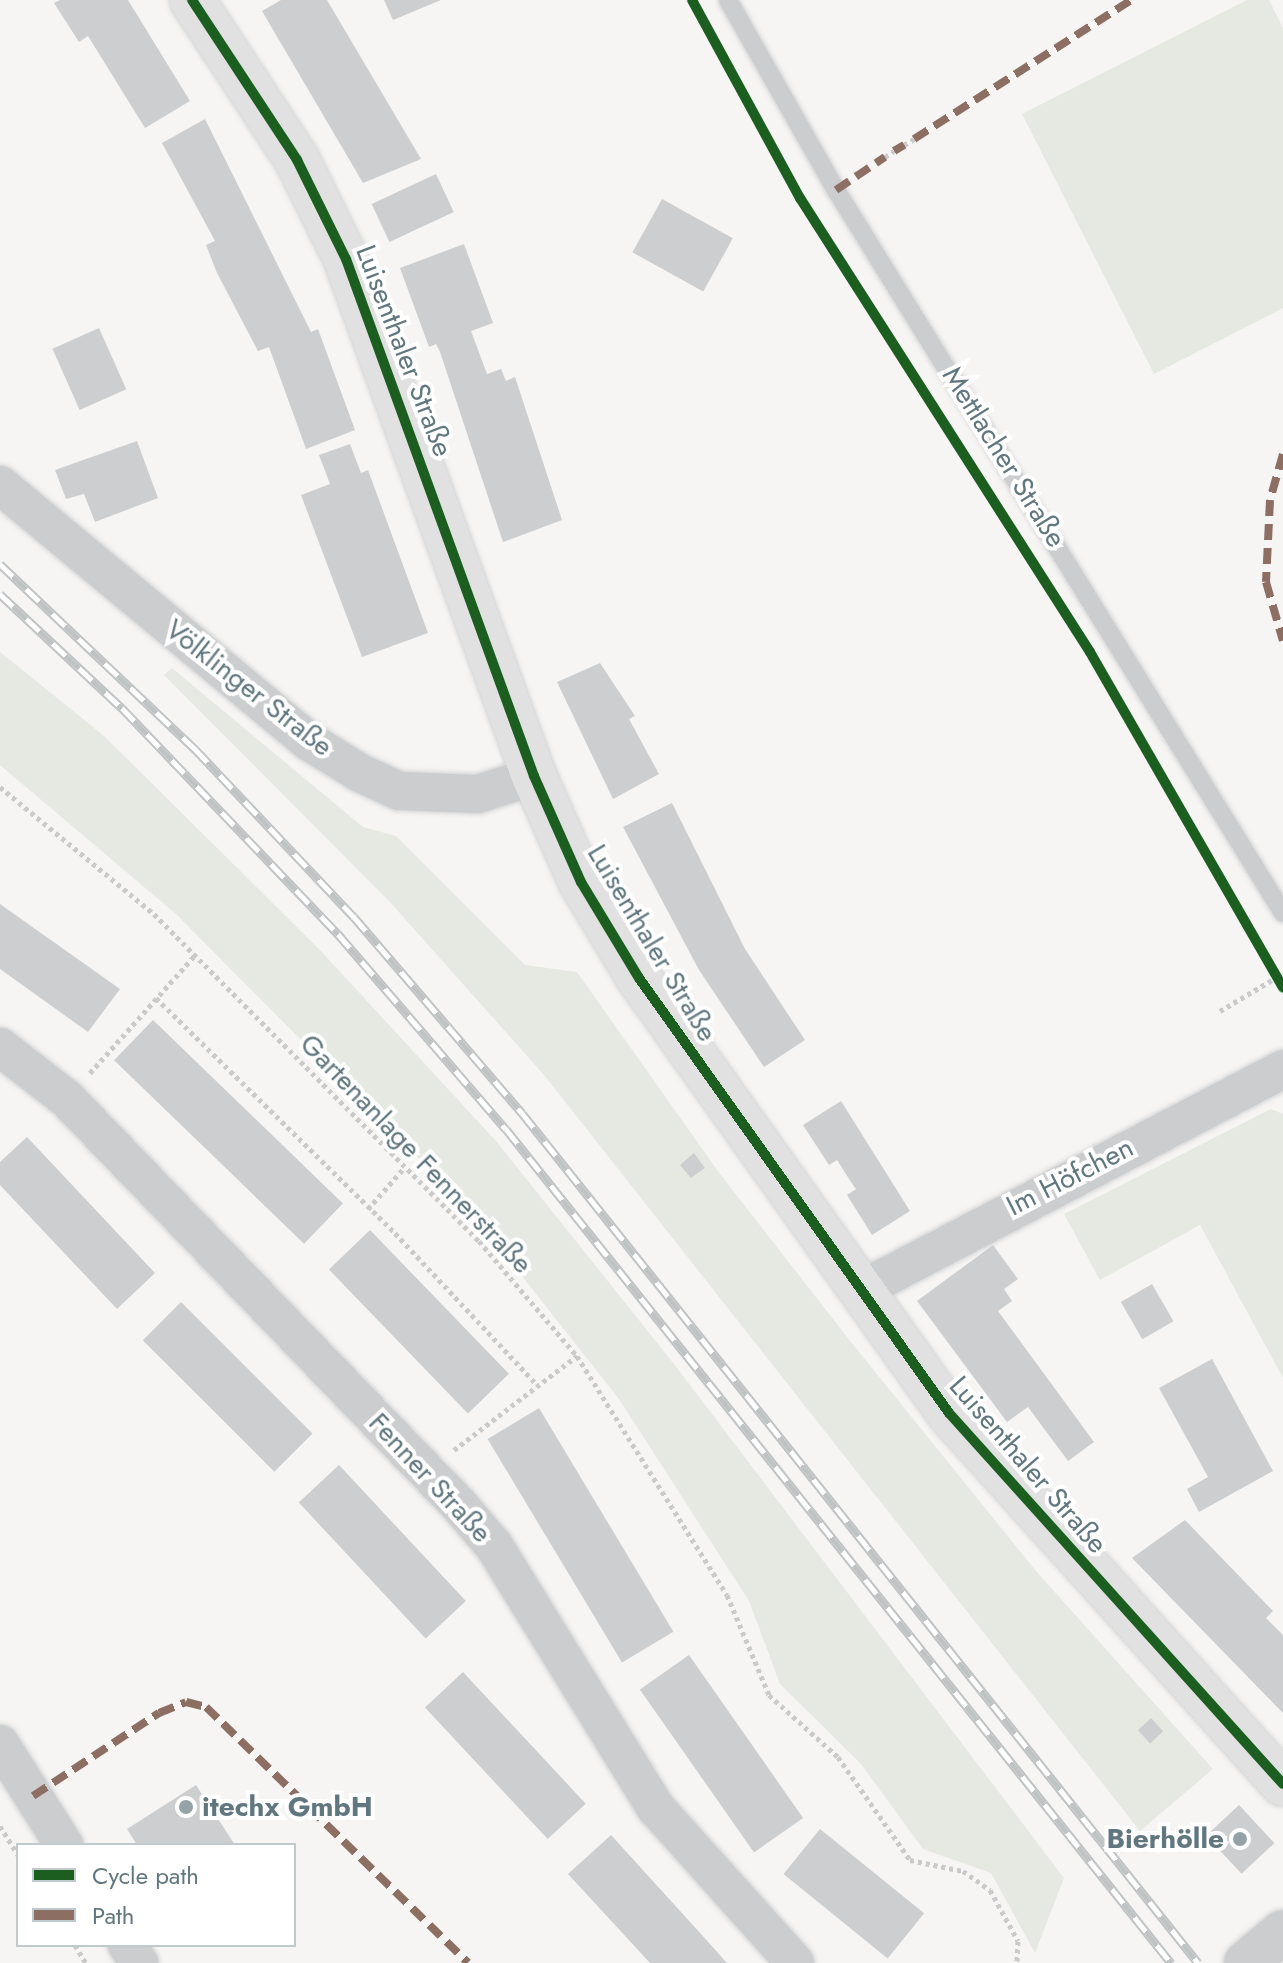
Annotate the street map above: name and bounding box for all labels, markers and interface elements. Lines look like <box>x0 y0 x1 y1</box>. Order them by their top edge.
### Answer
street label: Luisenthaler Straße <box>348 241 460 461</box>
street label: Mettlacher Straße <box>935 361 1073 553</box>
street label: Völklinger Straße <box>159 612 339 764</box>
street label: Luisenthaler Straße <box>580 839 724 1047</box>
street label: Gartenanlage Fennerstraße <box>293 1027 539 1281</box>
street label: Im Höfchen <box>1001 1131 1139 1223</box>
street label: Luisenthaler Straße <box>942 1370 1114 1560</box>
street label: Fenner Straße <box>362 1406 498 1550</box>
place label: itechx GmbH <box>202 1790 373 1824</box>
marker: itechx GmbH <box>177 1798 195 1816</box>
place label: Bierhölle <box>1107 1822 1224 1856</box>
marker: Bierhölle <box>1231 1830 1249 1848</box>
legend <box>16 1843 296 1947</box>
text: Cycle path <box>92 1858 199 1893</box>
text: Path <box>92 1898 134 1933</box>

